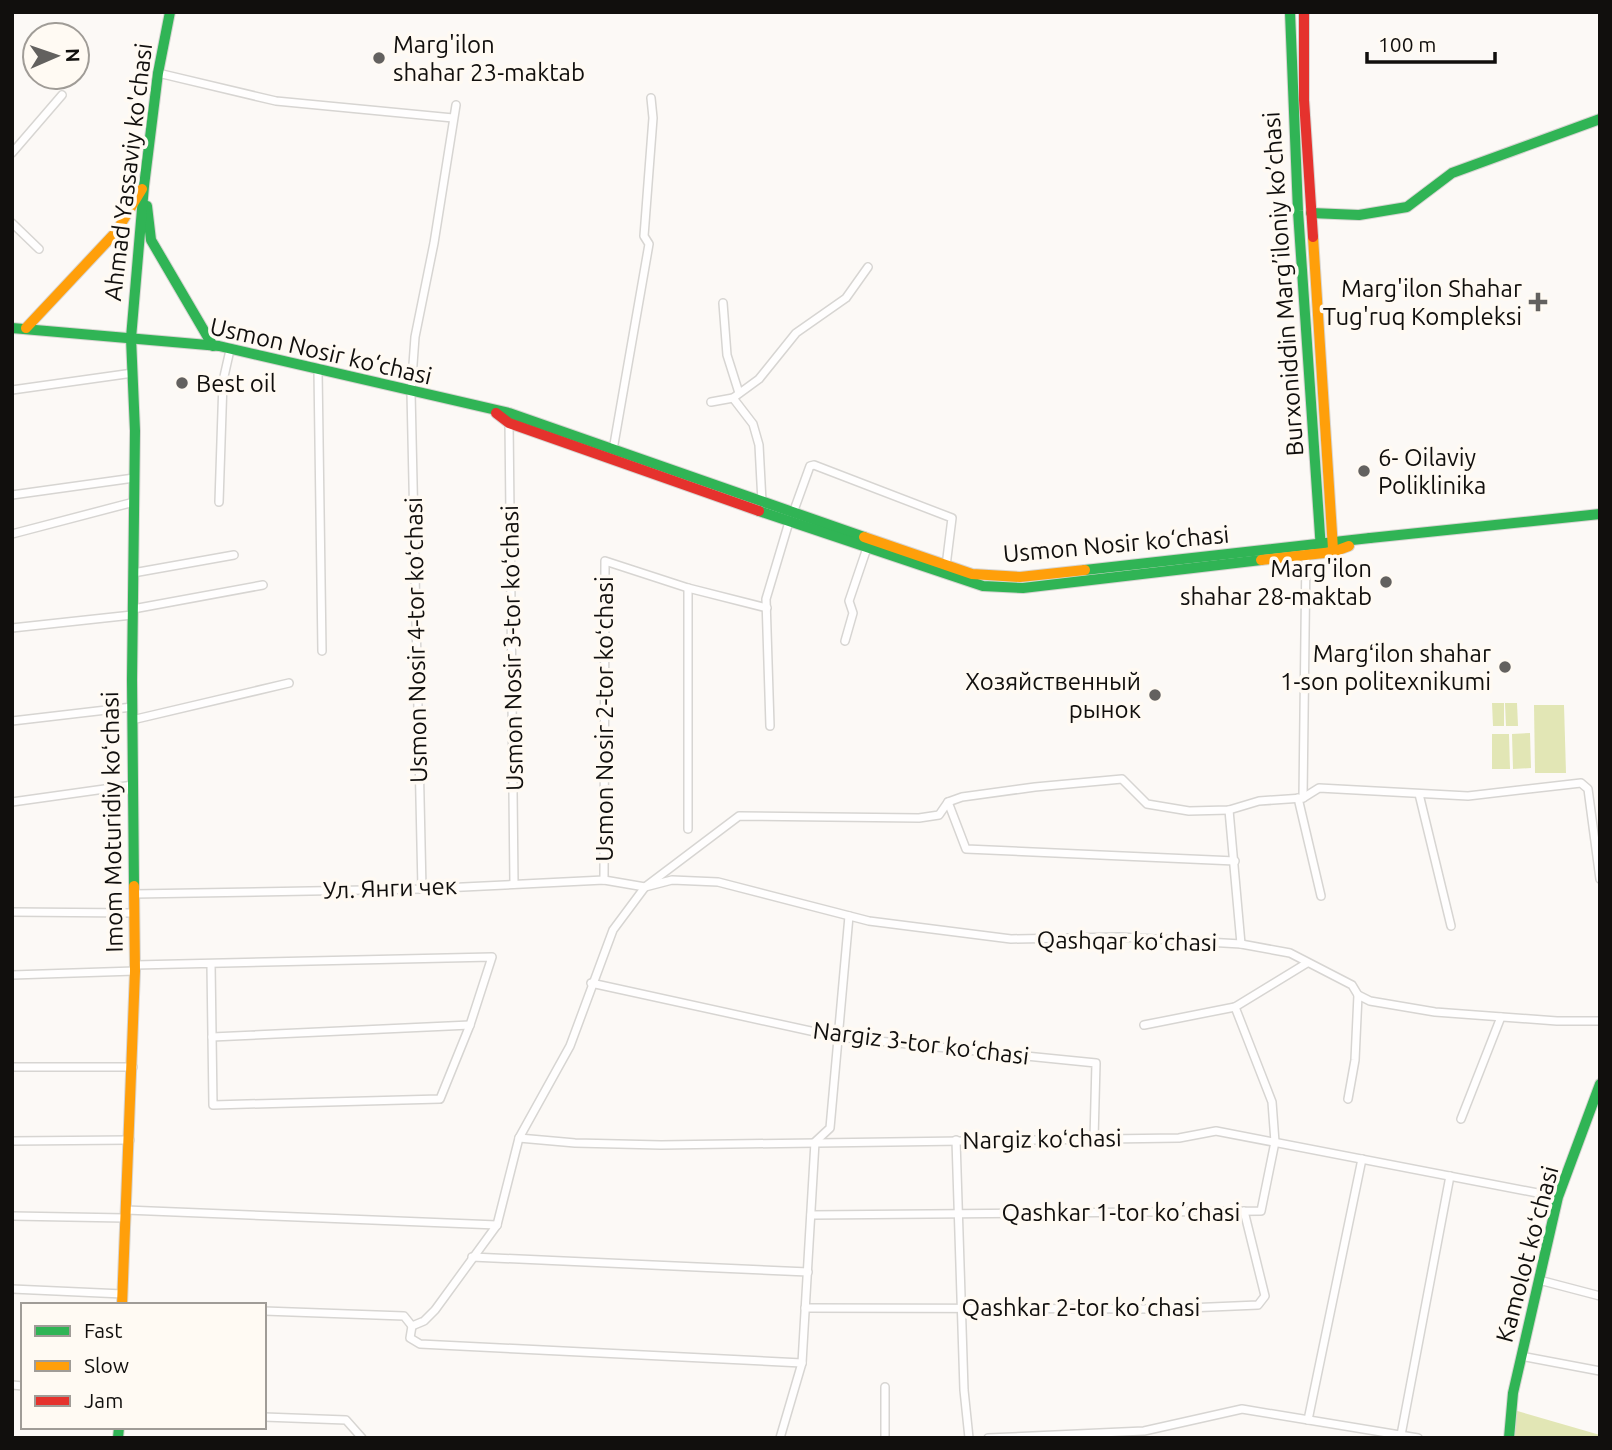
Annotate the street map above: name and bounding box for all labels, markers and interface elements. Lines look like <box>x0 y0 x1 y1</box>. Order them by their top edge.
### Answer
north arrow <box>21 21 91 91</box>
scale bar <box>1367 21 1495 65</box>
place label: Marg'ilon shahar 23-maktab <box>393 31 585 86</box>
text: 100 m <box>1378 32 1436 56</box>
street label: Ahmad Yassaviy ko'chasi <box>99 42 157 302</box>
text: N <box>62 48 84 63</box>
marker: Marg'ilon shahar 23-maktab <box>371 50 387 66</box>
street label: Burxoniddin Marg’iloniy ko’chasi <box>1257 111 1309 457</box>
place label: Marg'ilon Shahar Tug'ruq Kompleksi <box>1323 275 1522 330</box>
marker: Marg'ilon Shahar Tug'ruq Kompleksi <box>1528 292 1548 312</box>
street label: Usmon Nosir ko‘chasi <box>207 312 435 390</box>
place label: Best oil <box>196 370 276 397</box>
marker: Best oil <box>174 375 190 391</box>
place label: 6- Oilaviy Poliklinika <box>1378 444 1486 499</box>
marker: 6- Oilaviy Poliklinika <box>1356 463 1372 479</box>
street label: Usmon Nosir 4-tor koʻchasi <box>400 497 432 783</box>
street label: Usmon Nosir 3-tor koʻchasi <box>496 505 528 791</box>
street label: Usmon Nosir ko‘chasi <box>1002 521 1230 567</box>
place label: Marg'ilon shahar 28-maktab <box>1180 555 1372 610</box>
marker: Marg'ilon shahar 28-maktab <box>1378 574 1394 590</box>
street label: Usmon Nosir 2-tor koʻchasi <box>591 576 618 862</box>
place label: Margʻilon shahar 1-son politexnikumi <box>1280 640 1491 695</box>
marker: Margʻilon shahar 1-son politexnikumi <box>1497 659 1513 675</box>
place label: Хозяйственный рынок <box>965 668 1141 723</box>
marker: Хозяйственный рынок <box>1147 687 1163 703</box>
street label: Imom Moturidiy koʻchasi <box>96 691 128 953</box>
street label: Ул. Янги чек <box>322 872 458 904</box>
street label: Qashqar koʻchasi <box>1037 926 1217 956</box>
street label: Nargiz 3-tor koʻchasi <box>811 1016 1031 1070</box>
street label: Nargiz koʻchasi <box>962 1124 1122 1154</box>
street label: Kamolot koʻchasi <box>1490 1163 1564 1345</box>
street label: Qashkar 1-tor koʼchasi <box>1002 1199 1240 1226</box>
street label: Qashkar 2-tor koʼchasi <box>962 1294 1200 1321</box>
legend <box>21 1303 266 1429</box>
text: Fast <box>84 1318 122 1342</box>
text: Slow <box>84 1353 129 1377</box>
text: Jam <box>84 1388 123 1412</box>

